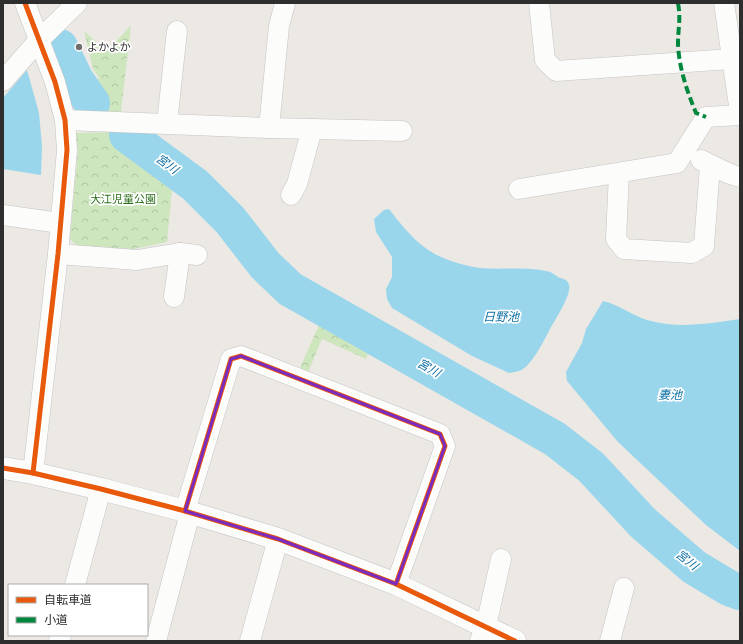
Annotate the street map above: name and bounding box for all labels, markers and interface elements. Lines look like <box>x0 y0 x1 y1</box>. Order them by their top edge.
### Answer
place label: よかよか <box>87 41 130 54</box>
marker: よかよか <box>74 42 84 52</box>
water label: 宮川 <box>153 151 182 178</box>
park label: 大江児童公園 <box>90 193 156 206</box>
water label: 日野池 <box>483 310 520 324</box>
water label: 宮川 <box>415 356 445 381</box>
water label: 妻池 <box>658 388 683 402</box>
water label: 宮川 <box>673 547 702 574</box>
legend <box>8 584 148 636</box>
text: 自転車道 <box>44 593 92 607</box>
text: 小道 <box>44 613 68 627</box>

